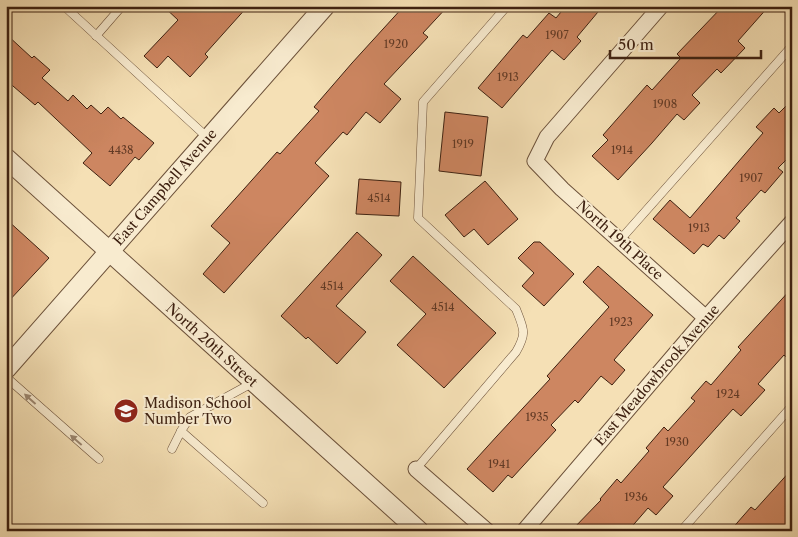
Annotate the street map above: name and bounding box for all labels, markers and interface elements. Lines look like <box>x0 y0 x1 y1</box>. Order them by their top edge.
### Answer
house number: 1907 <box>545 28 569 42</box>
scale bar <box>610 28 762 60</box>
text: 50 m <box>618 35 654 54</box>
house number: 1920 <box>384 37 408 51</box>
house number: 1913 <box>497 70 519 84</box>
house number: 1908 <box>653 97 677 111</box>
street label: East Campbell Avenue <box>109 125 221 249</box>
house number: 1919 <box>452 137 474 151</box>
house number: 4438 <box>108 143 134 157</box>
house number: 1914 <box>611 143 633 157</box>
house number: 1907 <box>739 171 763 185</box>
house number: 4514 <box>367 191 391 205</box>
street label: North 19th Place <box>573 196 667 284</box>
house number: 1913 <box>688 221 710 235</box>
house number: 4514 <box>320 279 344 293</box>
street label: North 20th Street <box>162 299 262 391</box>
house number: 4514 <box>431 300 455 314</box>
street label: East Meadowbrook Avenue <box>591 301 723 449</box>
house number: 1923 <box>609 315 633 329</box>
house number: 1924 <box>716 387 740 401</box>
one-way arrow <box>25 393 37 405</box>
place label: Madison School Number Two <box>144 394 251 428</box>
school or university icon: Madison School Number Two <box>113 398 139 424</box>
house number: 1935 <box>525 410 549 424</box>
one-way arrow <box>71 434 83 446</box>
house number: 1930 <box>665 435 689 449</box>
house number: 1941 <box>488 457 510 471</box>
house number: 1936 <box>624 490 648 504</box>

